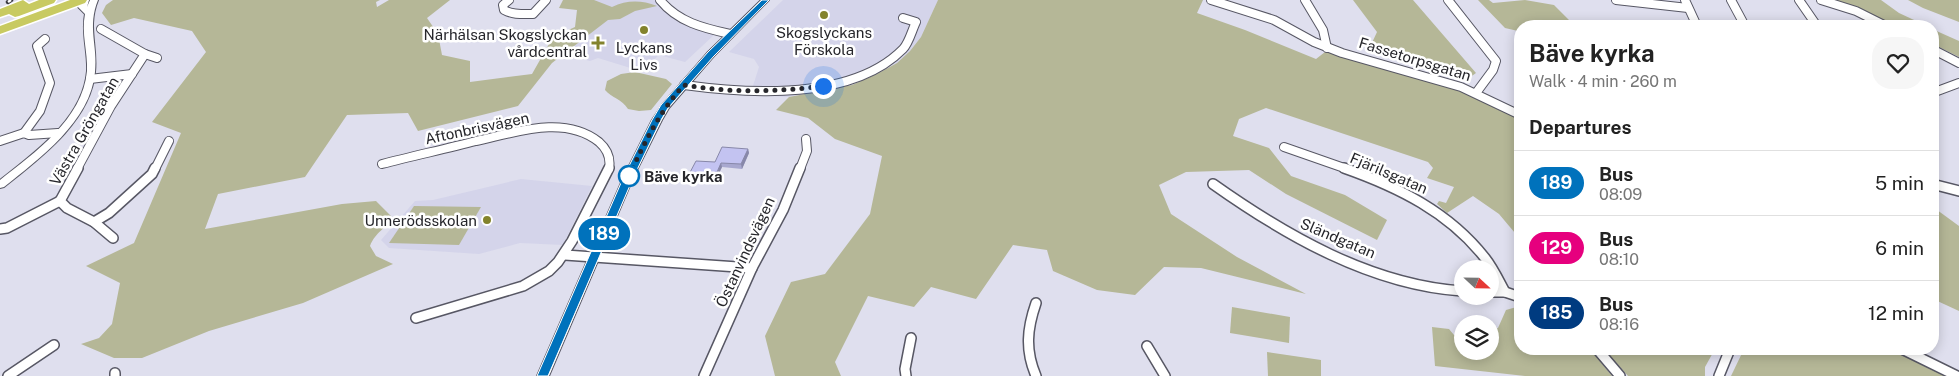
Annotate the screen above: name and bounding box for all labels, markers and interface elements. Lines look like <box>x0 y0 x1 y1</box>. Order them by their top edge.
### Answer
marker: Skogslyckans Förskola <box>818 9 830 21</box>
marker: Lyckans Livs <box>638 24 650 36</box>
place label: Skogslyckans Förskola <box>776 24 872 58</box>
place label: Närhälsan Skogslyckan vårdcentral <box>424 26 587 60</box>
street label: Fassetorpsgatan <box>1357 34 1473 84</box>
marker: Närhälsan Skogslyckan vårdcentral <box>591 36 605 50</box>
button: heart <box>1872 37 1924 89</box>
place label: Lyckans Livs <box>616 39 672 73</box>
text: Bäve kyrka <box>1529 39 1655 67</box>
text: Walk · 4 min · 260 m <box>1529 72 1677 91</box>
street label: Västra Gröngatan <box>46 74 122 188</box>
your location <box>811 74 836 99</box>
street label: Aftonbrisvägen <box>423 109 531 147</box>
text: Departures <box>1529 116 1632 138</box>
street label: Fjärilsgatan <box>1348 149 1430 197</box>
text: Bus <box>1599 163 1633 185</box>
marker: Bäve kyrka <box>618 165 640 187</box>
place label: Bäve kyrka <box>644 168 723 185</box>
text: 189 <box>1541 172 1572 193</box>
text: 5 min <box>1875 172 1924 194</box>
text: 08:09 <box>1599 185 1642 204</box>
street label: Östanvindsvägen <box>711 194 778 310</box>
place label: Unnerödsskolan <box>364 212 477 229</box>
marker: Unnerödsskolan <box>481 214 493 226</box>
street label: Sländgatan <box>1298 215 1378 261</box>
line badge: 189 <box>575 218 633 250</box>
text: 189 <box>588 223 620 244</box>
text: Bus <box>1599 228 1633 250</box>
text: 129 <box>1541 237 1572 258</box>
text: 6 min <box>1875 237 1924 259</box>
text: 08:10 <box>1599 250 1639 269</box>
north arrow <box>1454 260 1499 305</box>
map controls <box>1454 260 1499 360</box>
text: Bus <box>1599 293 1633 315</box>
text: 185 <box>1541 302 1572 323</box>
text: 12 min <box>1868 302 1924 324</box>
button: layers <box>1454 315 1499 360</box>
text: 08:16 <box>1599 315 1639 334</box>

